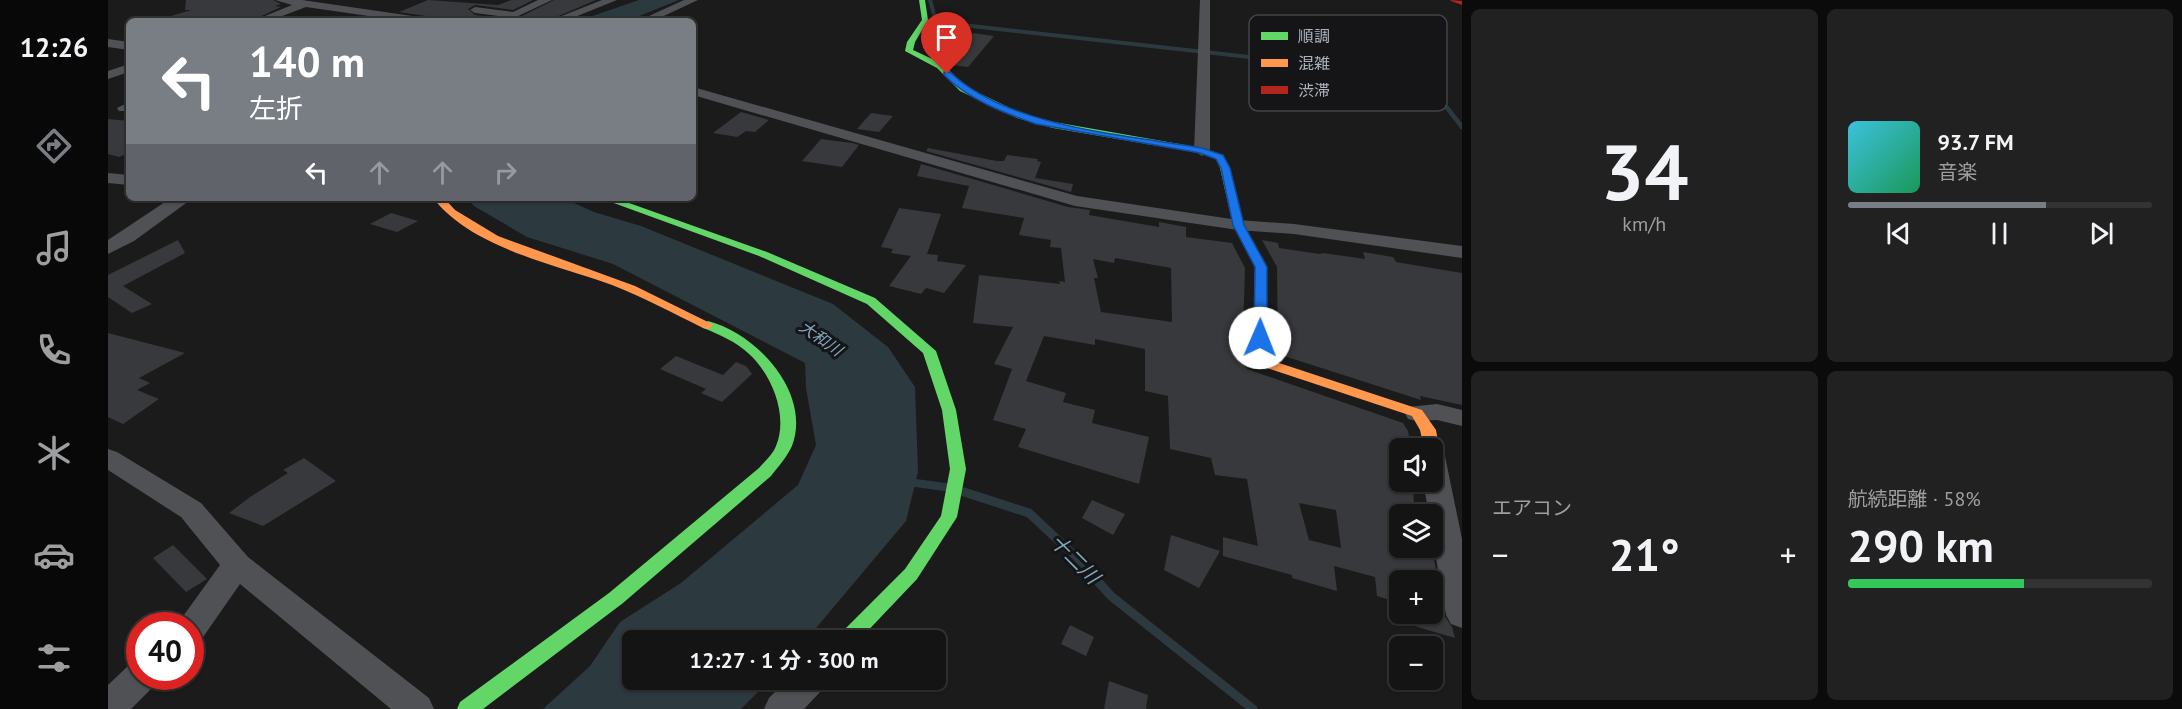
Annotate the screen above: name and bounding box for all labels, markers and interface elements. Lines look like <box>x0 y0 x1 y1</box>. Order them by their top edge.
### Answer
pin <box>921 12 972 74</box>
legend <box>1249 15 1447 111</box>
icon: arrive <box>930 21 963 54</box>
text: 順調 <box>1298 26 1330 46</box>
text: 12:26 <box>20 30 88 64</box>
text: 140 m <box>249 34 365 89</box>
icon: left <box>150 42 228 120</box>
text: 混雑 <box>1298 53 1330 73</box>
text: 渋滞 <box>1298 80 1330 100</box>
text: 左折 <box>249 91 303 125</box>
text: 34 <box>1600 121 1688 222</box>
icon: directions <box>33 125 75 167</box>
text: 93.7 FM <box>1938 128 2014 156</box>
icon: left <box>300 156 333 189</box>
icon: ahead <box>363 156 396 189</box>
icon: ahead <box>426 156 459 189</box>
icon: right <box>489 156 522 189</box>
text: 音楽 <box>1938 159 1978 185</box>
text: km/h <box>1622 211 1666 237</box>
icon: previous <box>1882 217 1915 250</box>
icon: pause <box>1983 217 2016 250</box>
icon: next <box>2085 217 2118 250</box>
icon: music <box>33 227 75 269</box>
position arrow <box>1228 306 1292 370</box>
water label: 大和川 <box>796 316 848 361</box>
icon: phone <box>33 329 75 371</box>
icon: climate <box>33 432 75 474</box>
map controls <box>1389 438 1443 690</box>
button: sound <box>1389 438 1443 492</box>
text: 航続距離 · 58% <box>1848 486 1981 512</box>
text: エアコン <box>1492 495 1572 521</box>
button: layers <box>1389 504 1443 558</box>
text: 290 km <box>1848 516 1994 574</box>
text: 21° <box>1609 525 1680 583</box>
water label: 十二川 <box>1045 529 1107 591</box>
text: − <box>1492 533 1509 576</box>
text: + <box>1780 533 1796 576</box>
icon: car <box>33 534 75 576</box>
button: + <box>1389 570 1443 624</box>
speed limit sign: 40 <box>126 612 204 690</box>
button: − <box>1389 636 1443 690</box>
icon: filters <box>33 637 75 679</box>
text: 12:27 · 1 分 · 300 m <box>690 646 878 674</box>

